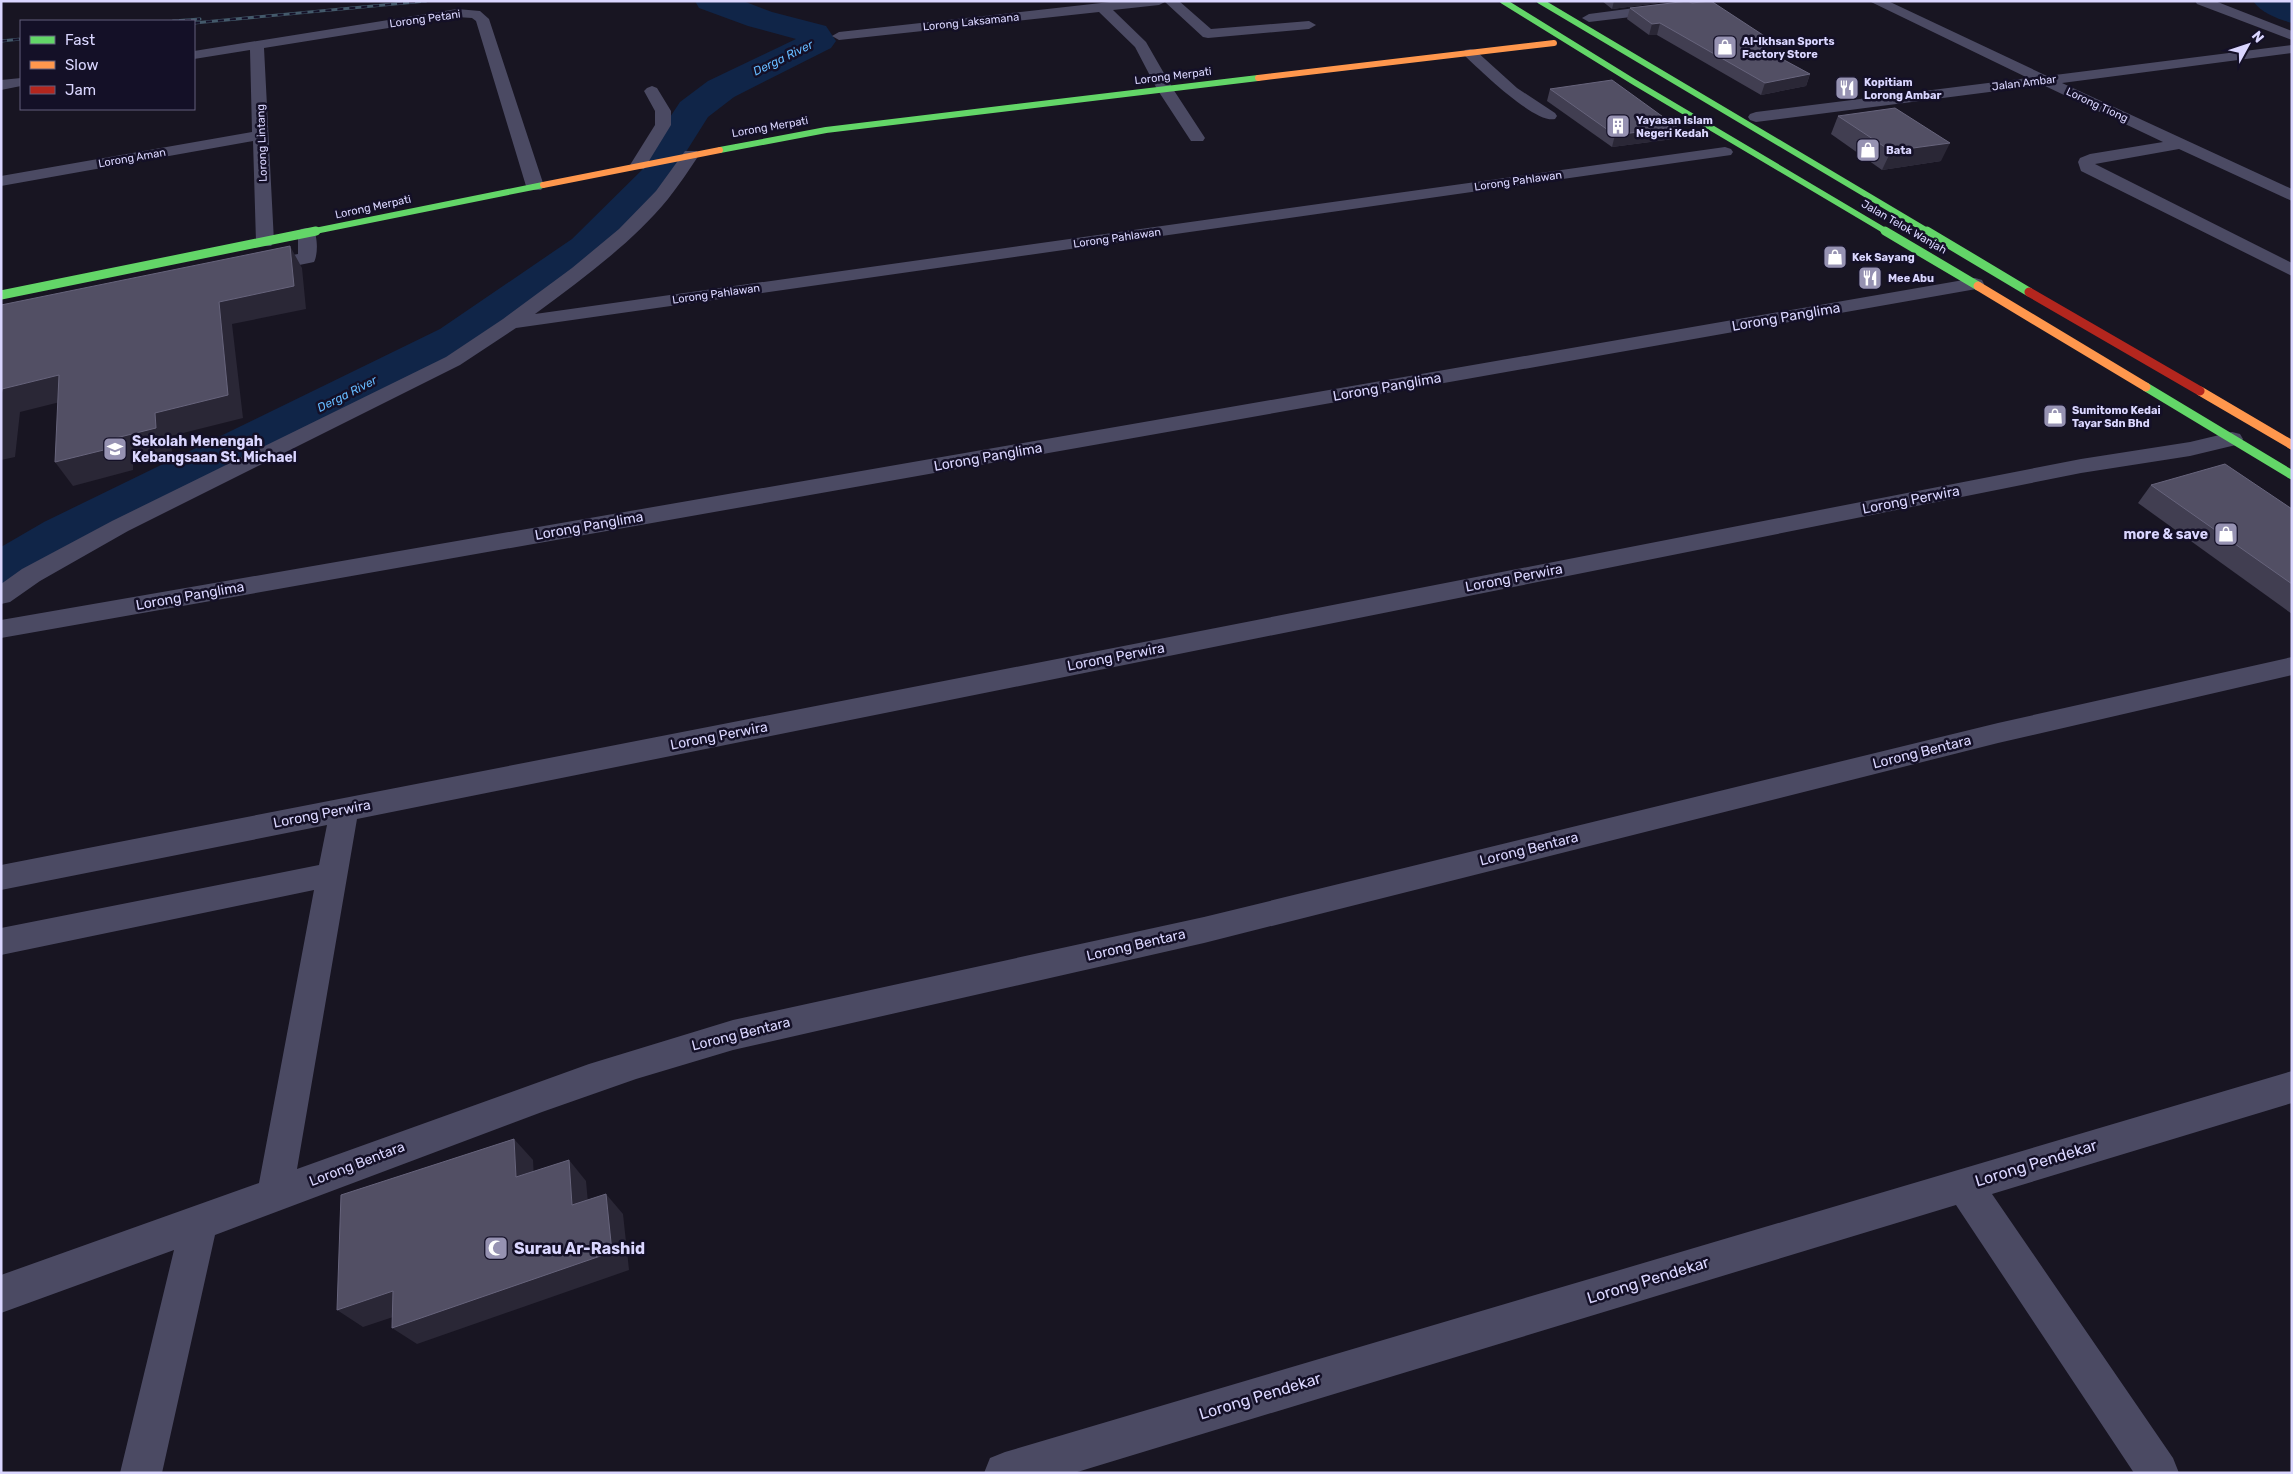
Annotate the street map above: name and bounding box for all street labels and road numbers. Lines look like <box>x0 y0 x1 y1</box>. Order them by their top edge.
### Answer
street label: Lorong Petani <box>389 8 461 30</box>
street label: Lorong Laksamana <box>922 10 1020 34</box>
street label: Lorong Merpati <box>1134 65 1212 87</box>
street label: Jalan Ambar <box>1991 73 2058 93</box>
street label: Lorong Tiong <box>2064 85 2130 125</box>
street label: Lorong Lintang <box>254 104 270 182</box>
street label: Lorong Merpati <box>731 114 809 140</box>
street label: Lorong Aman <box>97 146 167 170</box>
street label: Lorong Pahlawan <box>1473 168 1563 194</box>
street label: Lorong Merpati <box>334 193 412 221</box>
street label: Jalan Telok Wanjah <box>1859 197 1949 257</box>
street label: Lorong Pahlawan <box>1072 225 1162 251</box>
street label: Lorong Pahlawan <box>671 281 761 307</box>
street label: Lorong Panglima <box>1731 299 1841 335</box>
street label: Lorong Panglima <box>1332 369 1442 405</box>
street label: Lorong Panglima <box>933 439 1043 475</box>
street label: Lorong Perwira <box>1861 482 1961 518</box>
street label: Lorong Panglima <box>534 508 644 544</box>
street label: Lorong Perwira <box>1464 560 1564 596</box>
street label: Lorong Panglima <box>135 578 245 614</box>
street label: Lorong Perwira <box>1066 639 1166 675</box>
street label: Lorong Perwira <box>669 718 769 754</box>
street label: Lorong Bentara <box>1871 732 1973 772</box>
street label: Lorong Perwira <box>272 796 372 832</box>
street label: Lorong Bentara <box>1478 829 1580 869</box>
street label: Lorong Bentara <box>1085 925 1187 965</box>
street label: Lorong Bentara <box>690 1014 792 1054</box>
street label: Lorong Pendekar <box>1973 1135 2099 1191</box>
street label: Lorong Bentara <box>307 1138 407 1190</box>
street label: Lorong Pendekar <box>1585 1252 1711 1308</box>
street label: Lorong Pendekar <box>1197 1368 1323 1424</box>

